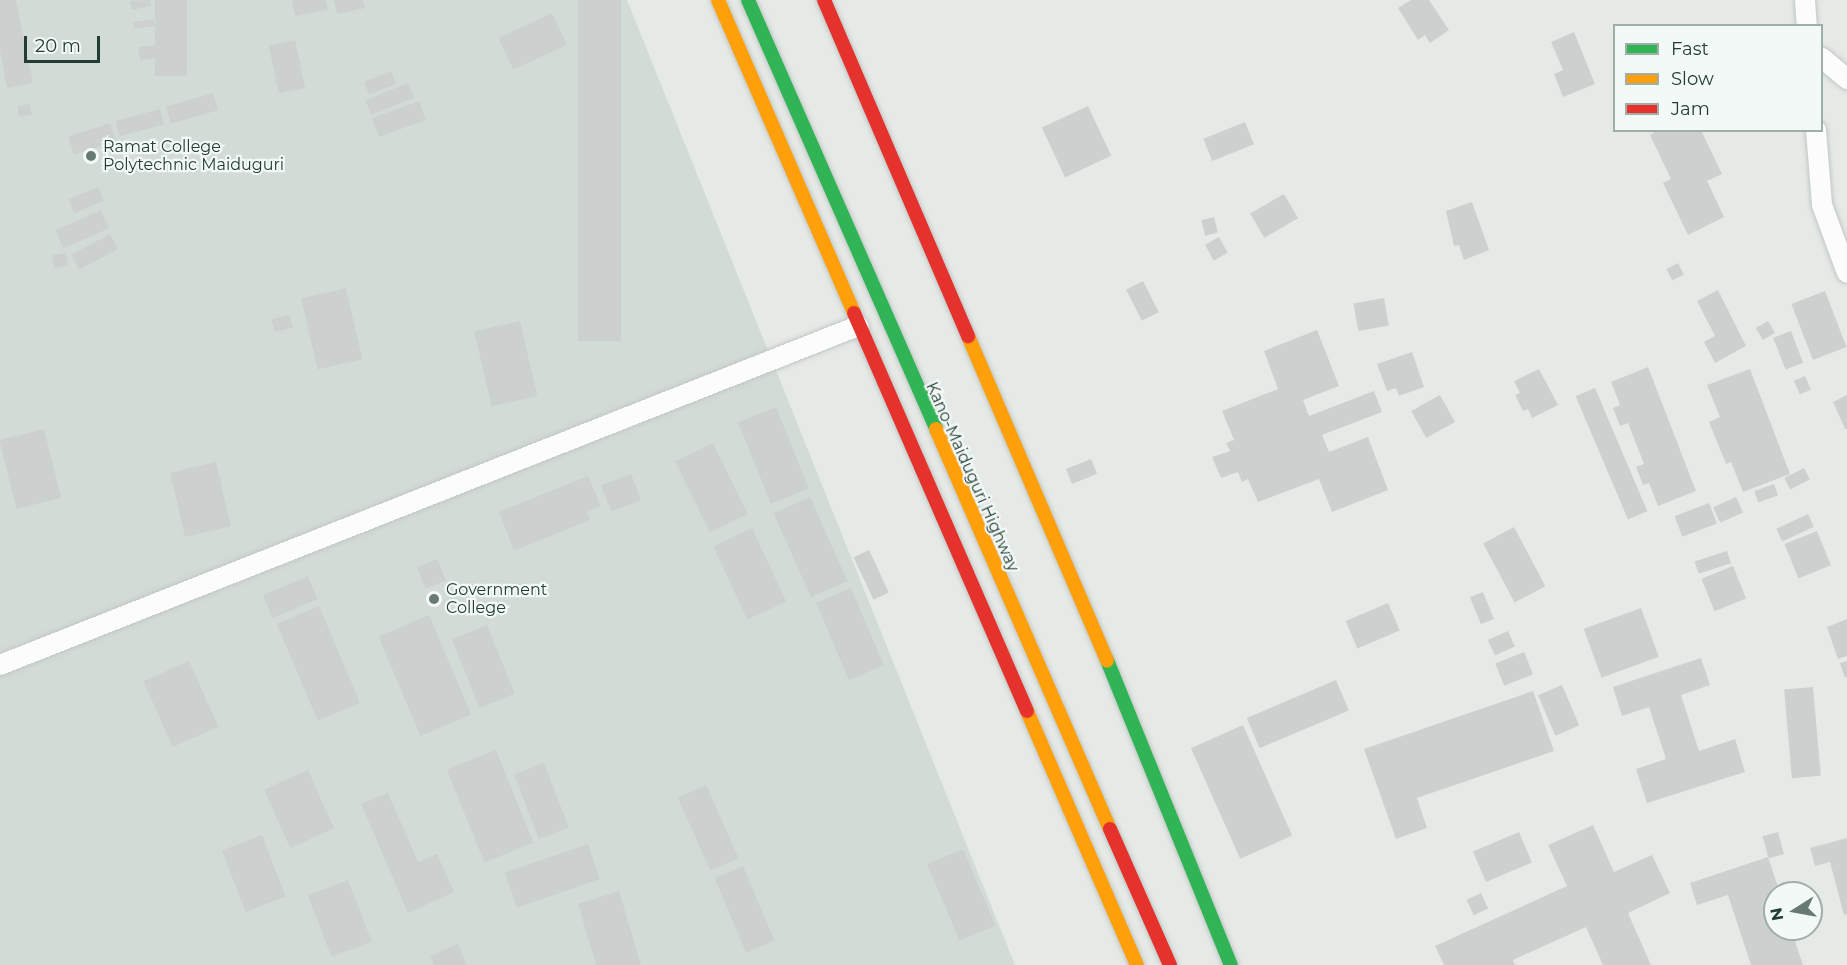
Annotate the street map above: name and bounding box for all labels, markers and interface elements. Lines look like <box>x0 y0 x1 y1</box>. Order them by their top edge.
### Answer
scale bar <box>27 24 104 62</box>
legend <box>1613 24 1823 132</box>
text: 20 m <box>35 35 81 57</box>
text: Fast <box>1671 38 1709 60</box>
text: Slow <box>1671 68 1714 90</box>
text: Jam <box>1671 98 1710 120</box>
place label: Ramat College Polytechnic Maiduguri <box>103 137 284 175</box>
marker: Ramat College Polytechnic Maiduguri <box>84 149 98 163</box>
street label: Kano-Maiduguri Highway <box>921 379 1023 575</box>
place label: Government College <box>446 580 547 618</box>
marker: Government College <box>427 592 441 606</box>
north arrow <box>1763 881 1823 941</box>
text: N <box>1766 906 1787 922</box>

